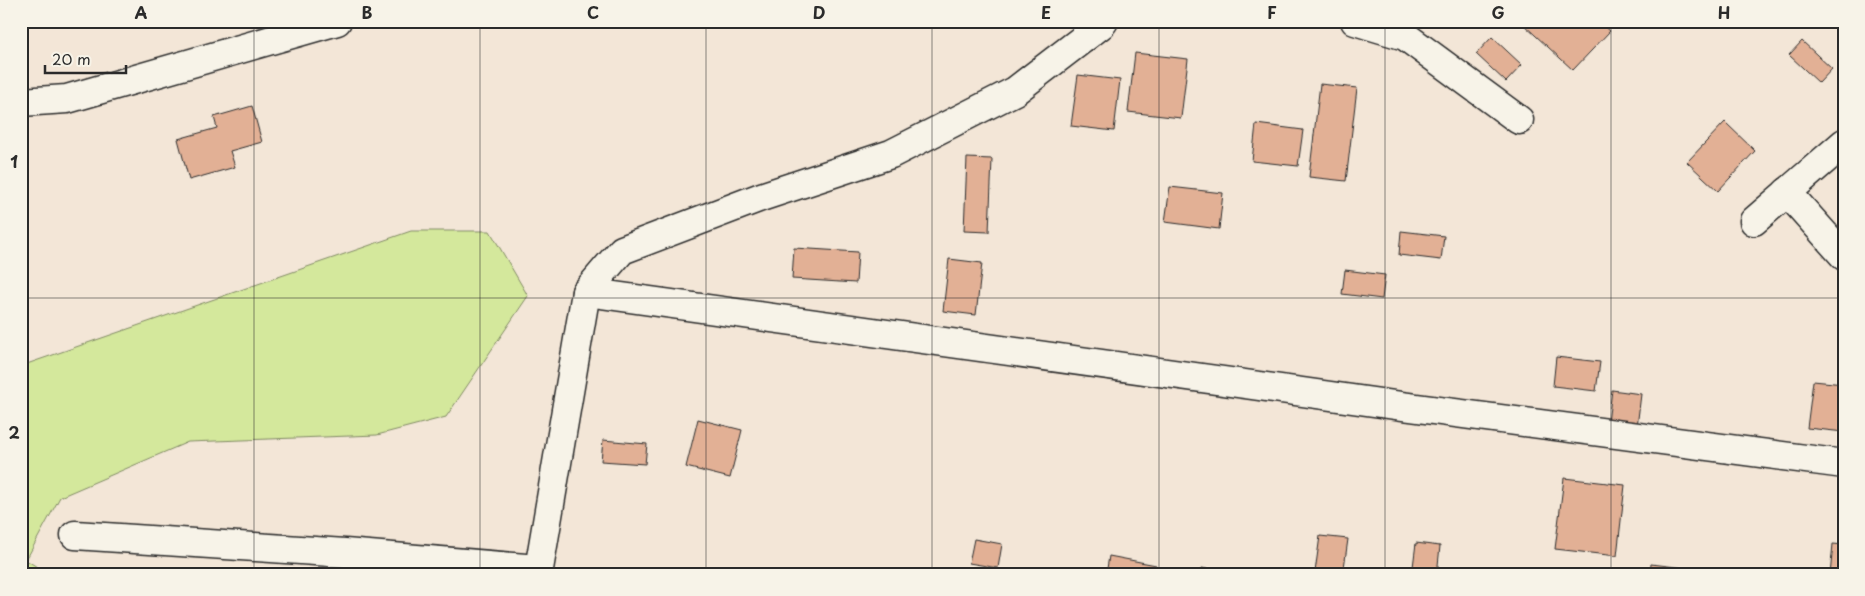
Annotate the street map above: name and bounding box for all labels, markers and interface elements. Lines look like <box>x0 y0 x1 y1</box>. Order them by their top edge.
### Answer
text: A <box>135 0 148 24</box>
text: B <box>362 0 373 24</box>
text: C <box>587 0 599 24</box>
text: D <box>813 0 825 24</box>
text: E <box>1041 0 1051 24</box>
text: F <box>1267 0 1277 24</box>
text: G <box>1491 0 1505 24</box>
text: H <box>1718 0 1730 24</box>
scale bar <box>45 42 126 74</box>
text: 20 m <box>52 47 91 70</box>
text: 1 <box>10 149 18 173</box>
text: 2 <box>8 420 20 444</box>

